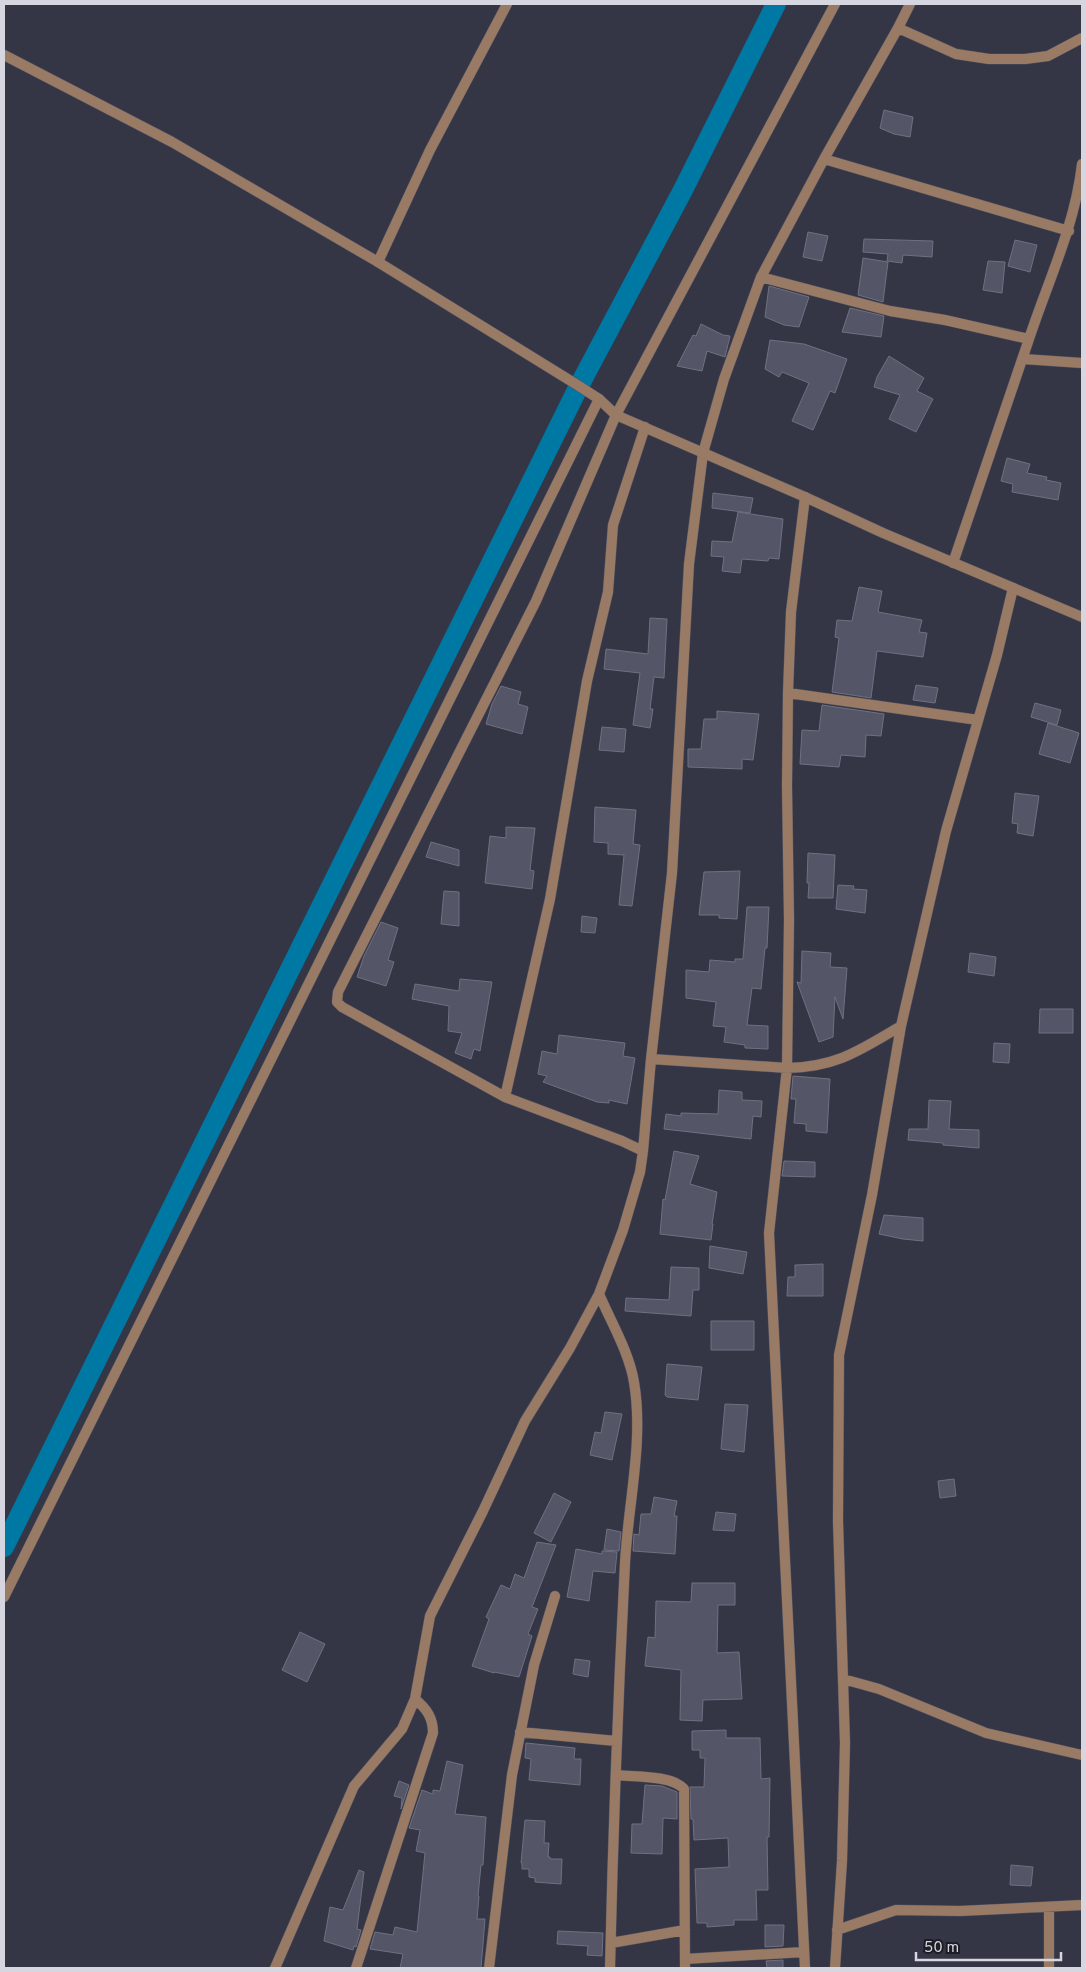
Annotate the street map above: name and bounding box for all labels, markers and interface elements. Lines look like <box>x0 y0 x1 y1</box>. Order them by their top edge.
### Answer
scale bar <box>916 1930 1061 1962</box>
text: 50 m <box>924 1939 959 1958</box>

